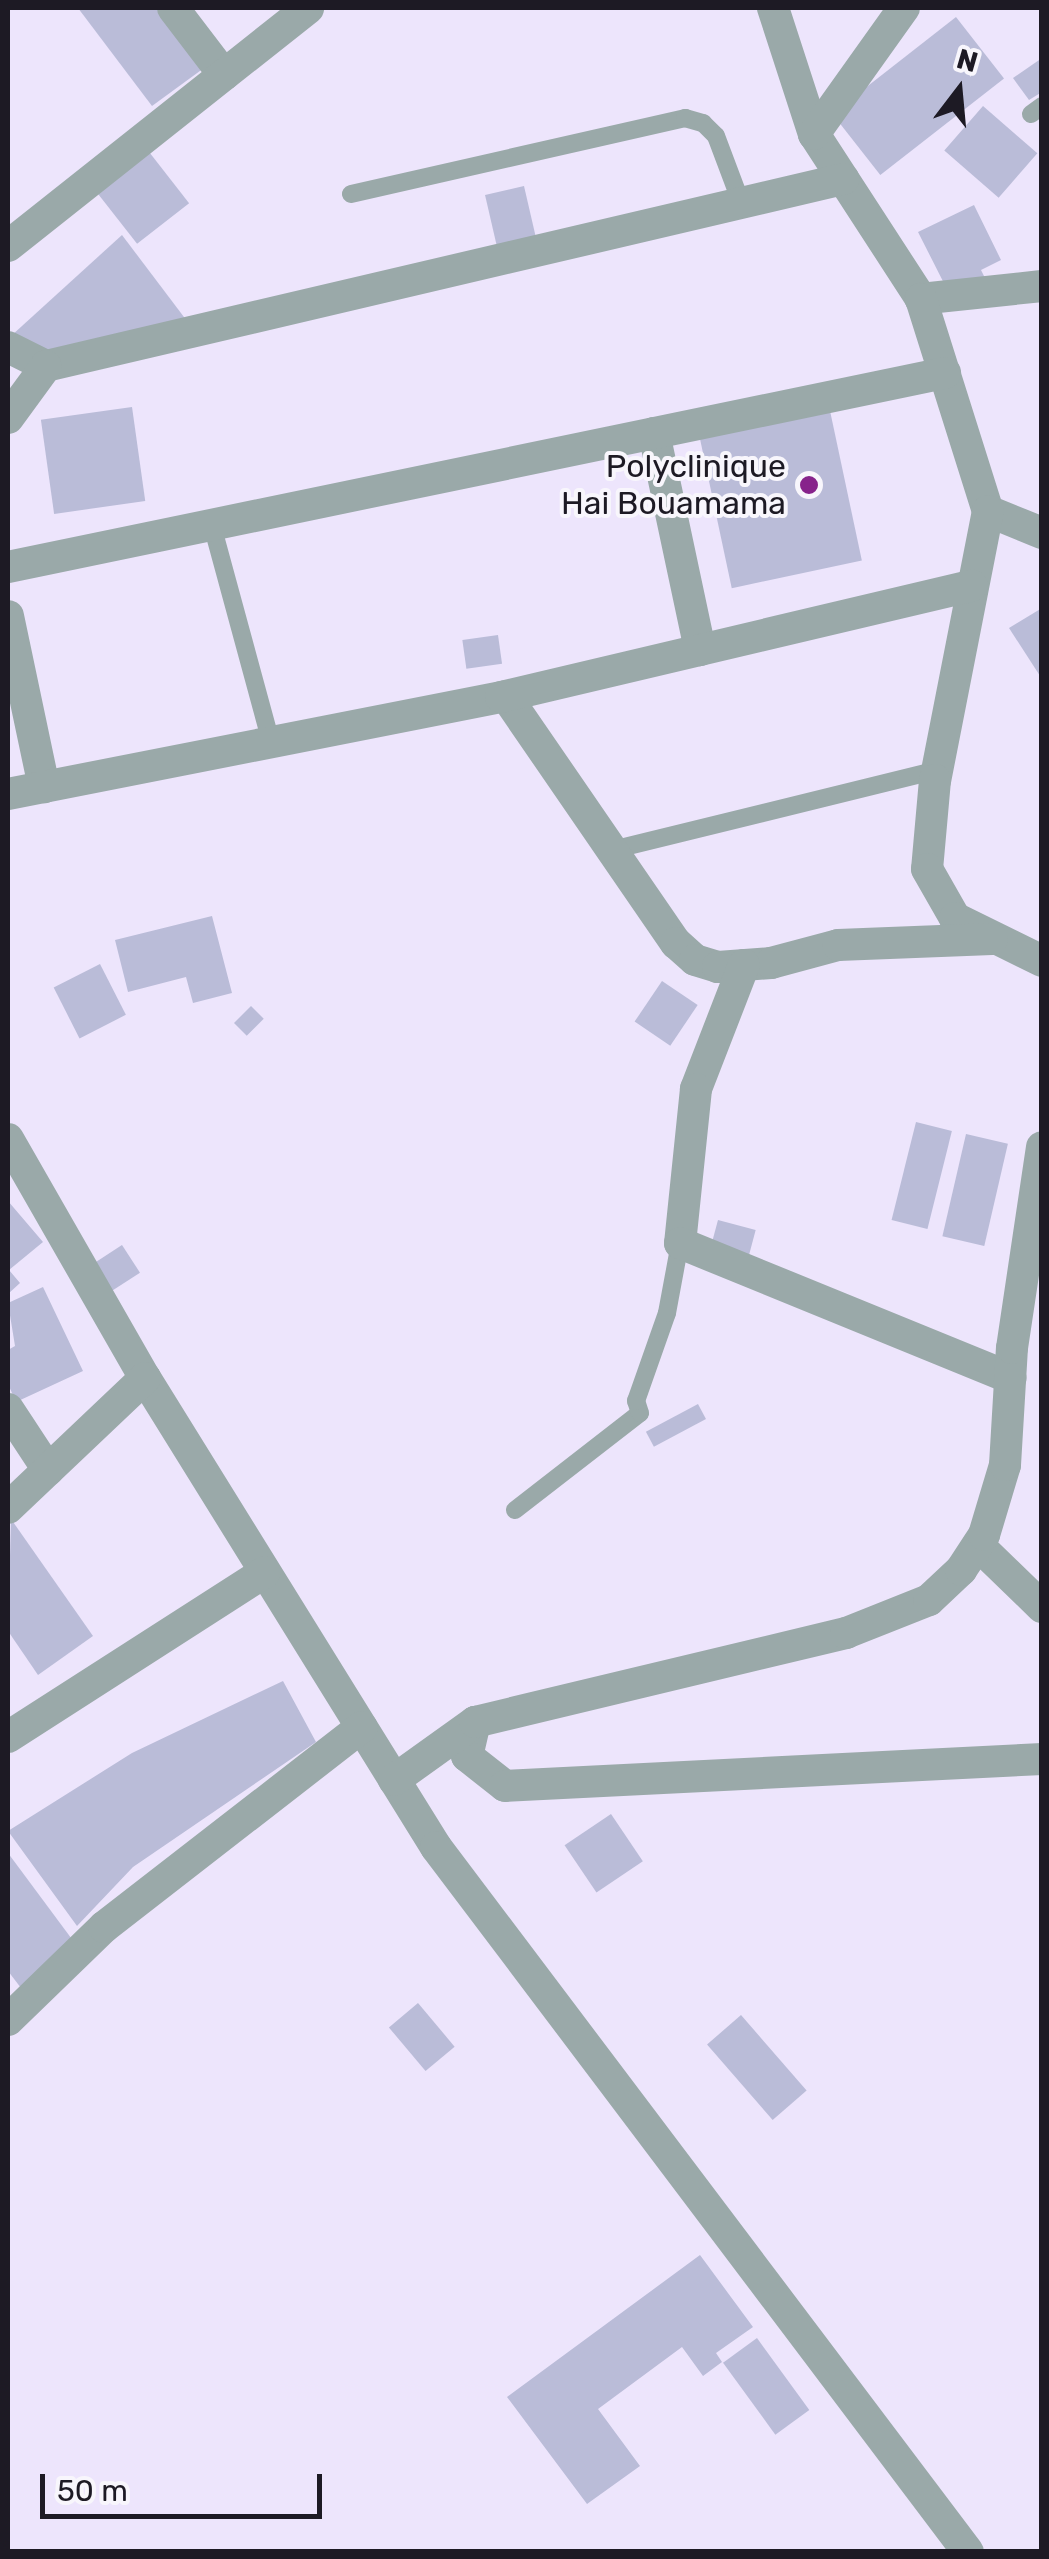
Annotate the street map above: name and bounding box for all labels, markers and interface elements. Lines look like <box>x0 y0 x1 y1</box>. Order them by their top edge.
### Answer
north arrow <box>909 40 1009 140</box>
text: N <box>953 42 982 79</box>
place label: Polyclinique Hai Bouamama <box>561 448 786 523</box>
marker: Polyclinique Hai Bouamama <box>796 472 822 498</box>
scale bar <box>45 2454 328 2516</box>
text: 50 m <box>57 2473 128 2509</box>

